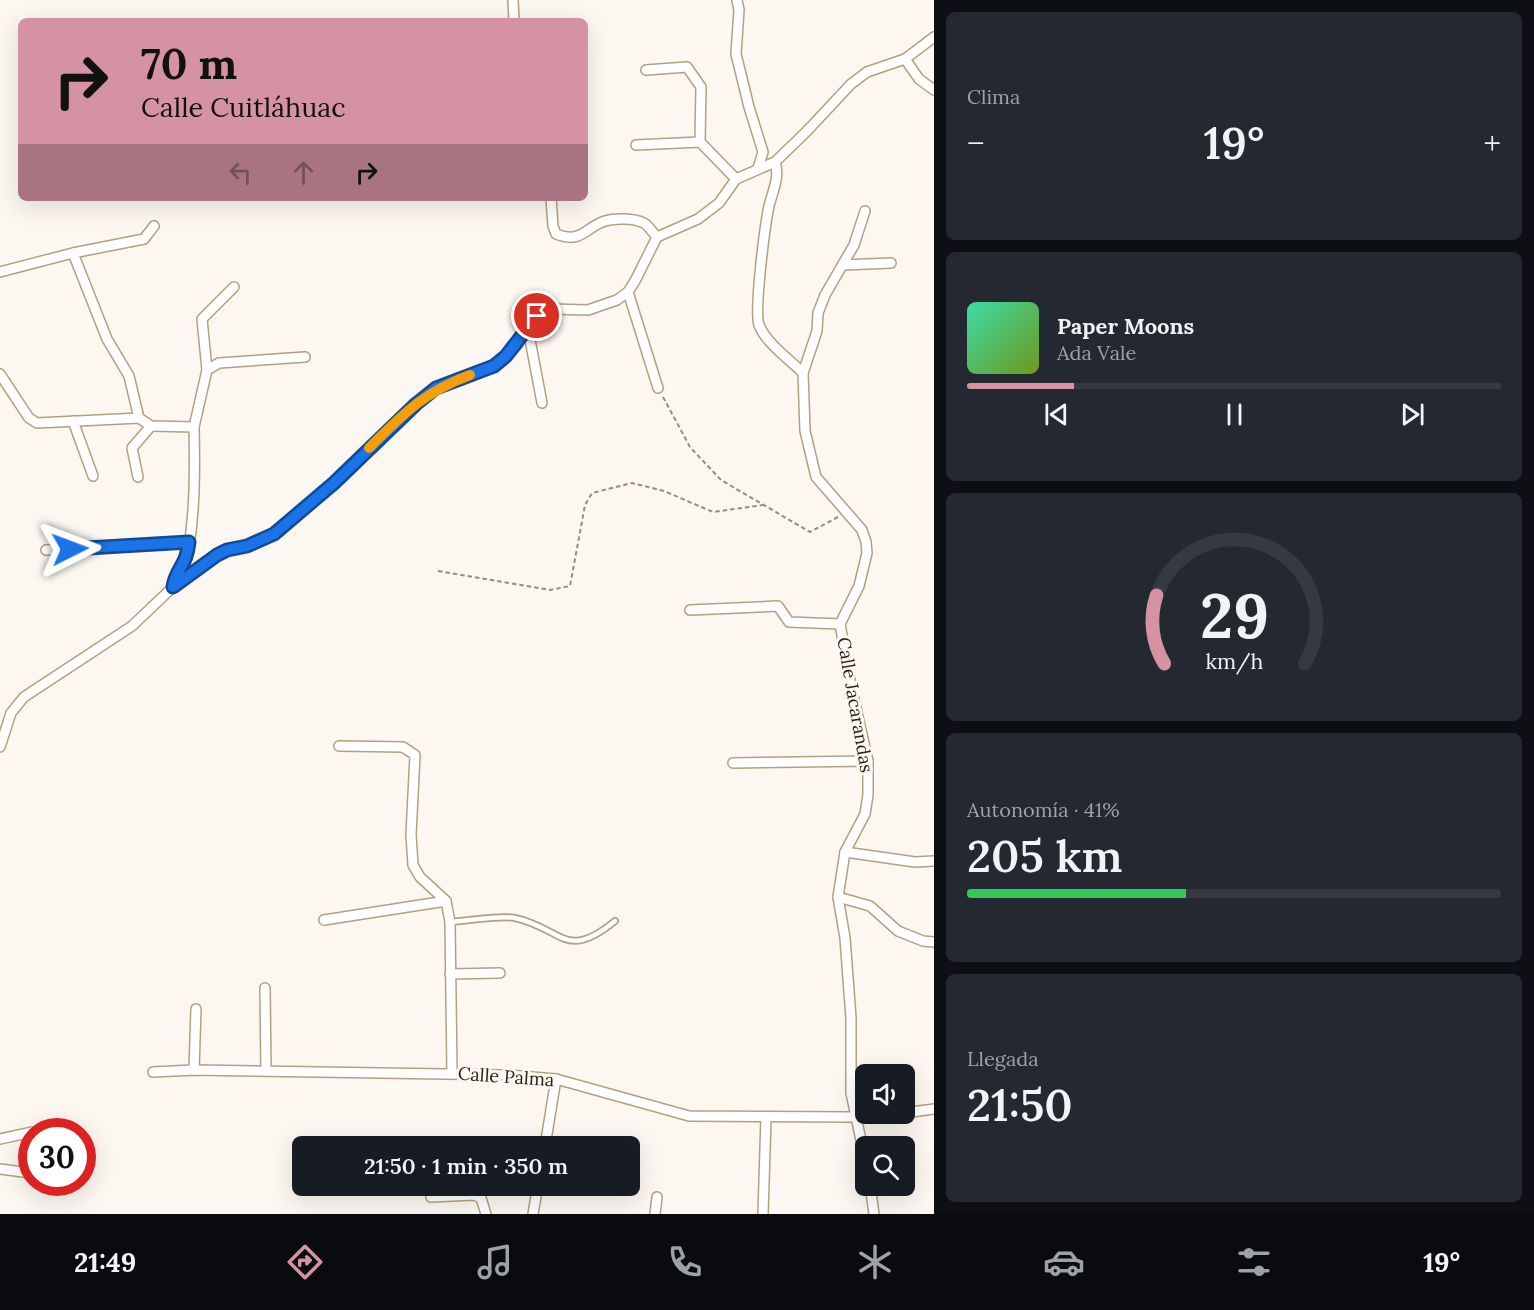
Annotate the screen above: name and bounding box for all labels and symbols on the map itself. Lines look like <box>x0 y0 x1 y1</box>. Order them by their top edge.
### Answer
pin <box>511 290 562 341</box>
position arrow <box>38 517 102 581</box>
street label: Calle Jacarandas <box>832 635 879 774</box>
street label: Calle Palma <box>457 1062 555 1091</box>
speed limit sign: 30 <box>18 1118 96 1196</box>

